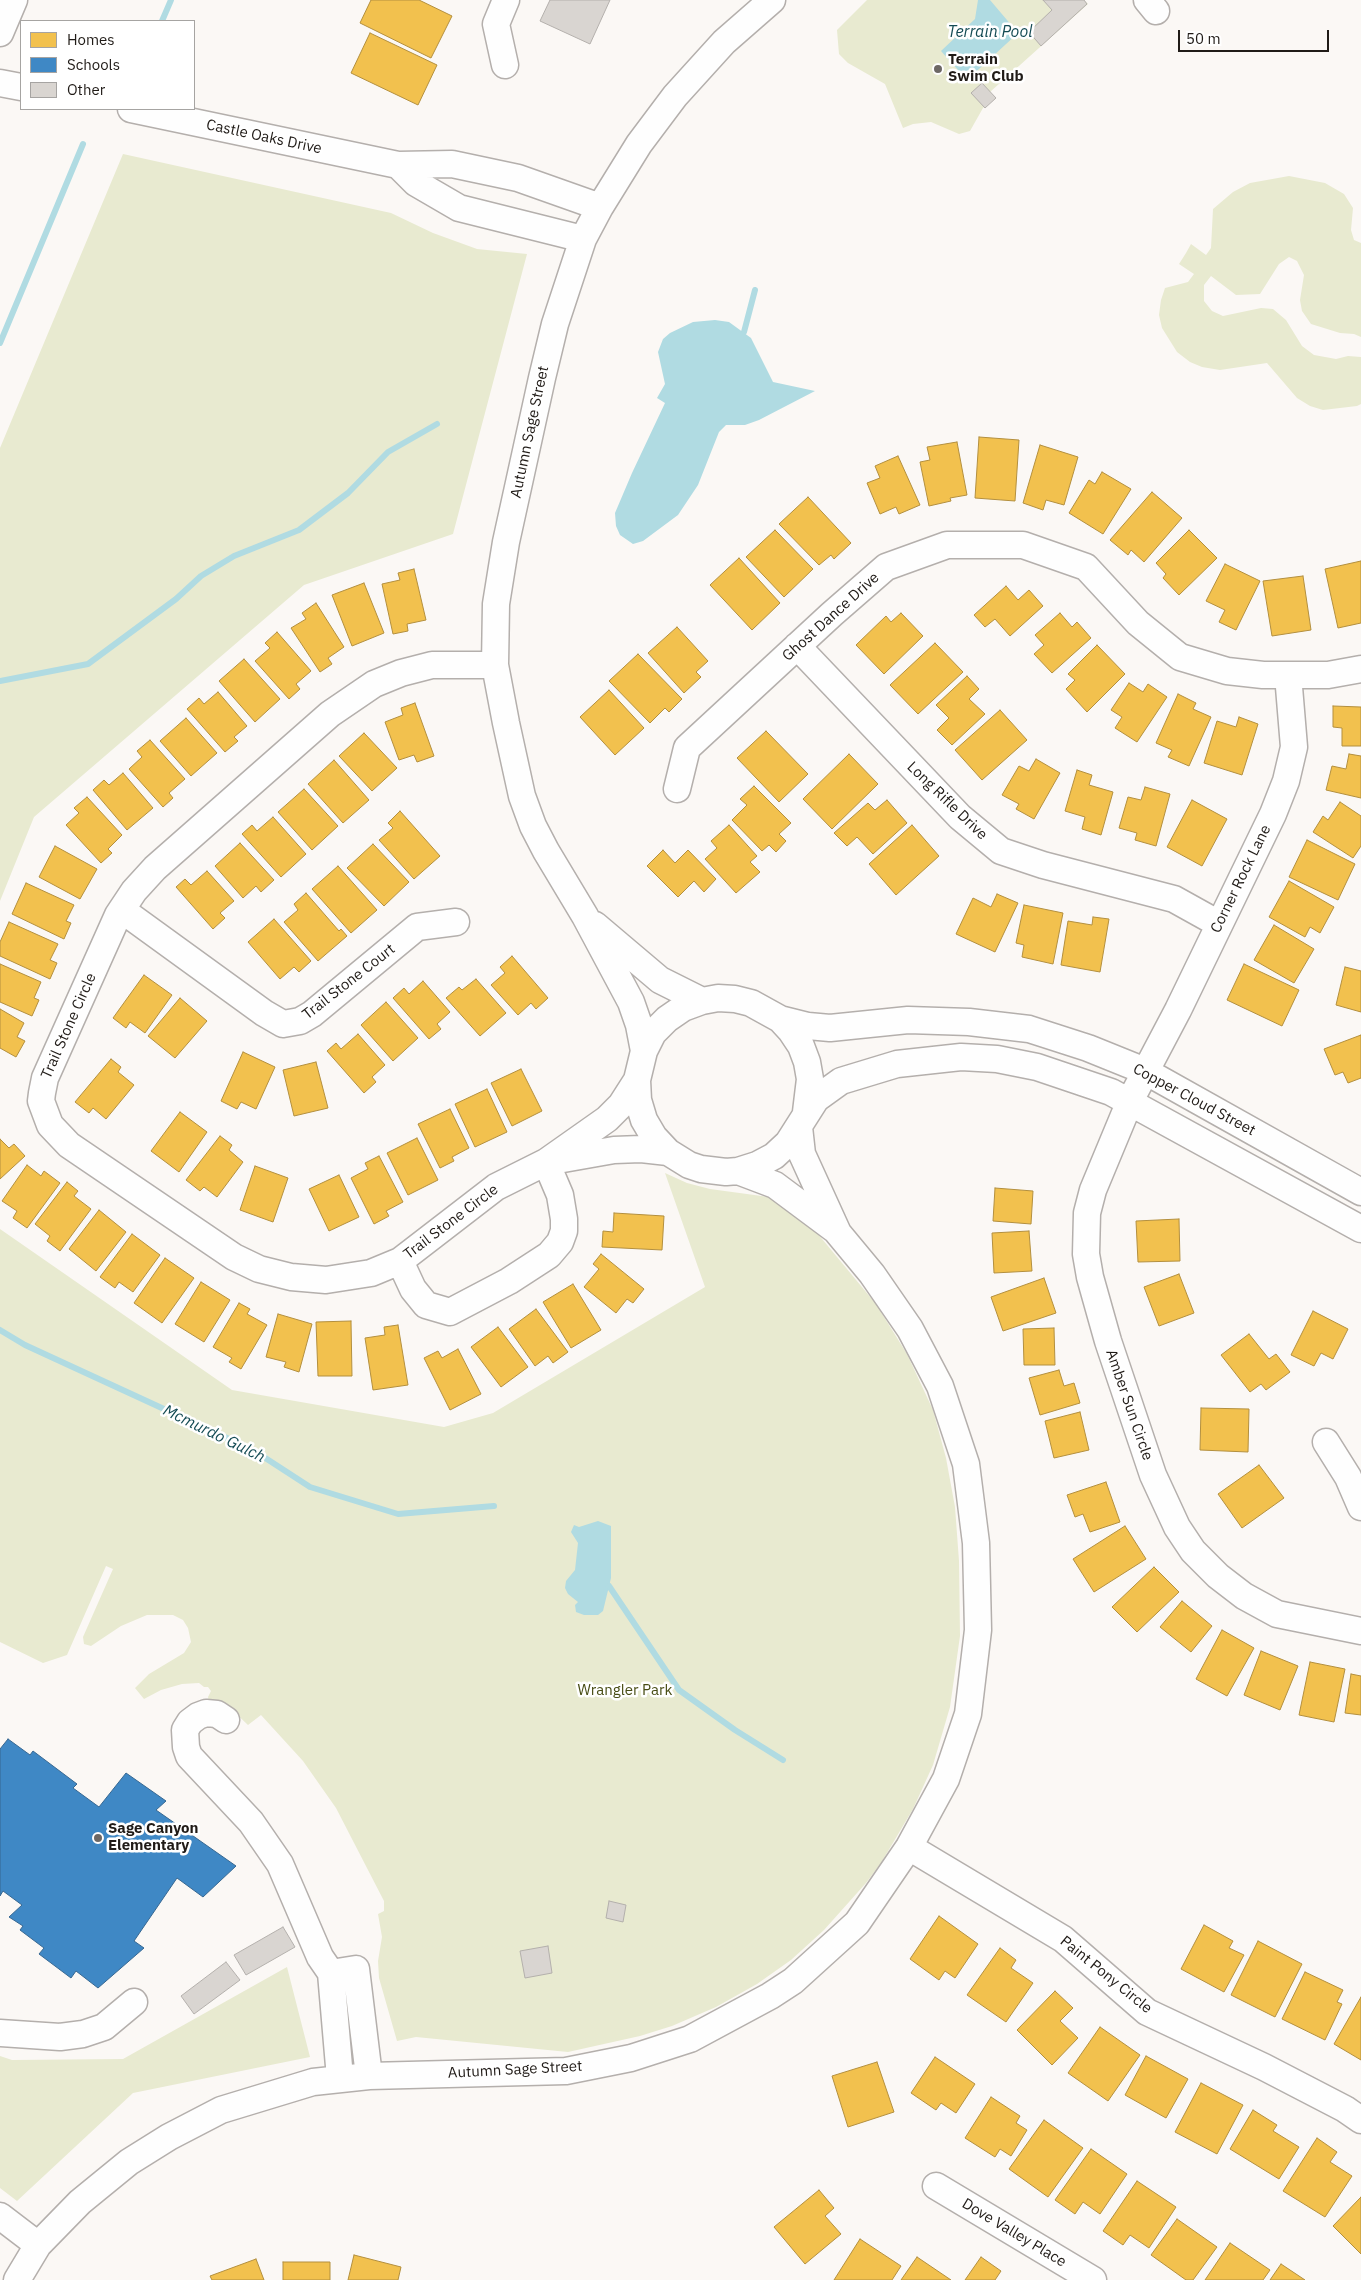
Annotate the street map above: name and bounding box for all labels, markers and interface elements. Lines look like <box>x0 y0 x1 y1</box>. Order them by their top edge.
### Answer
legend <box>20 20 195 110</box>
scale bar <box>1181 20 1332 52</box>
water label: Terrain Pool <box>948 22 1032 42</box>
text: 50 m <box>1186 29 1221 48</box>
text: Homes <box>67 30 115 49</box>
place label: Terrain Swim Club <box>948 51 1024 86</box>
text: Schools <box>67 55 120 74</box>
marker: Terrain Swim Club <box>932 63 944 75</box>
text: Other <box>67 80 105 99</box>
street label: Castle Oaks Drive <box>205 116 323 158</box>
street label: Autumn Sage Street <box>507 364 553 500</box>
street label: Ghost Dance Drive <box>779 569 883 665</box>
street label: Long Rifle Drive <box>903 758 991 844</box>
street label: Corner Rock Lane <box>1207 822 1275 936</box>
street label: Trail Stone Court <box>299 940 399 1024</box>
street label: Trail Stone Circle <box>38 970 100 1082</box>
street label: Copper Cloud Street <box>1130 1060 1258 1140</box>
street label: Trail Stone Circle <box>400 1181 502 1263</box>
street label: Amber Sun Circle <box>1102 1347 1156 1463</box>
water label: Mcmurdo Gulch <box>160 1401 268 1467</box>
park label: Wrangler Park <box>578 1682 672 1700</box>
place label: Sage Canyon Elementary <box>108 1820 198 1855</box>
marker: Sage Canyon Elementary <box>92 1832 104 1844</box>
street label: Paint Pony Circle <box>1056 1932 1156 2018</box>
street label: Autumn Sage Street <box>447 2057 583 2083</box>
street label: Dove Valley Place <box>959 2195 1069 2271</box>

